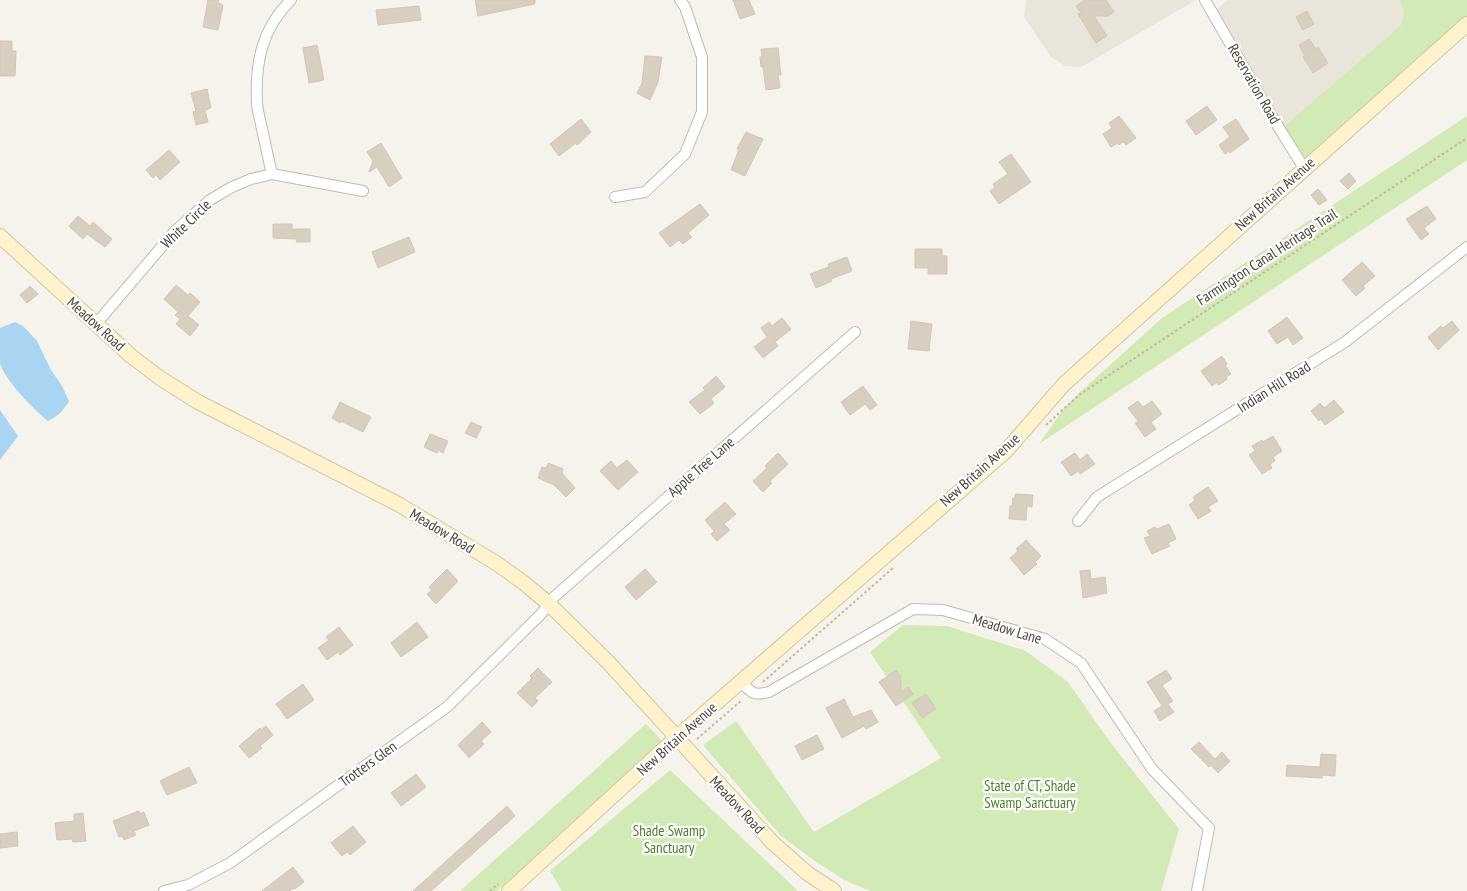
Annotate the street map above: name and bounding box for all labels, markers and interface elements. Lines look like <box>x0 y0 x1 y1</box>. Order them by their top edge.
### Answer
street label: Reservation Road <box>1224 40 1285 127</box>
street label: New Britain Avenue <box>1231 153 1319 234</box>
street label: White Circle <box>157 195 215 252</box>
street label: Farmington Canal Heritage Trail <box>1193 204 1341 309</box>
street label: Meadow Road <box>63 293 129 355</box>
street label: Indian Hill Road <box>1234 357 1314 417</box>
street label: New Britain Avenue <box>936 429 1024 510</box>
street label: Apple Tree Lane <box>663 432 738 501</box>
street label: Meadow Road <box>407 504 478 557</box>
street label: Meadow Lane <box>970 609 1044 648</box>
street label: New Britain Avenue <box>633 698 721 779</box>
street label: Trotters Glen <box>335 736 400 791</box>
street label: Meadow Road <box>706 772 769 837</box>
park label: State of CT, Shade Swamp Sanctuary <box>984 776 1076 812</box>
park label: Shade Swamp Sanctuary <box>633 821 705 857</box>

